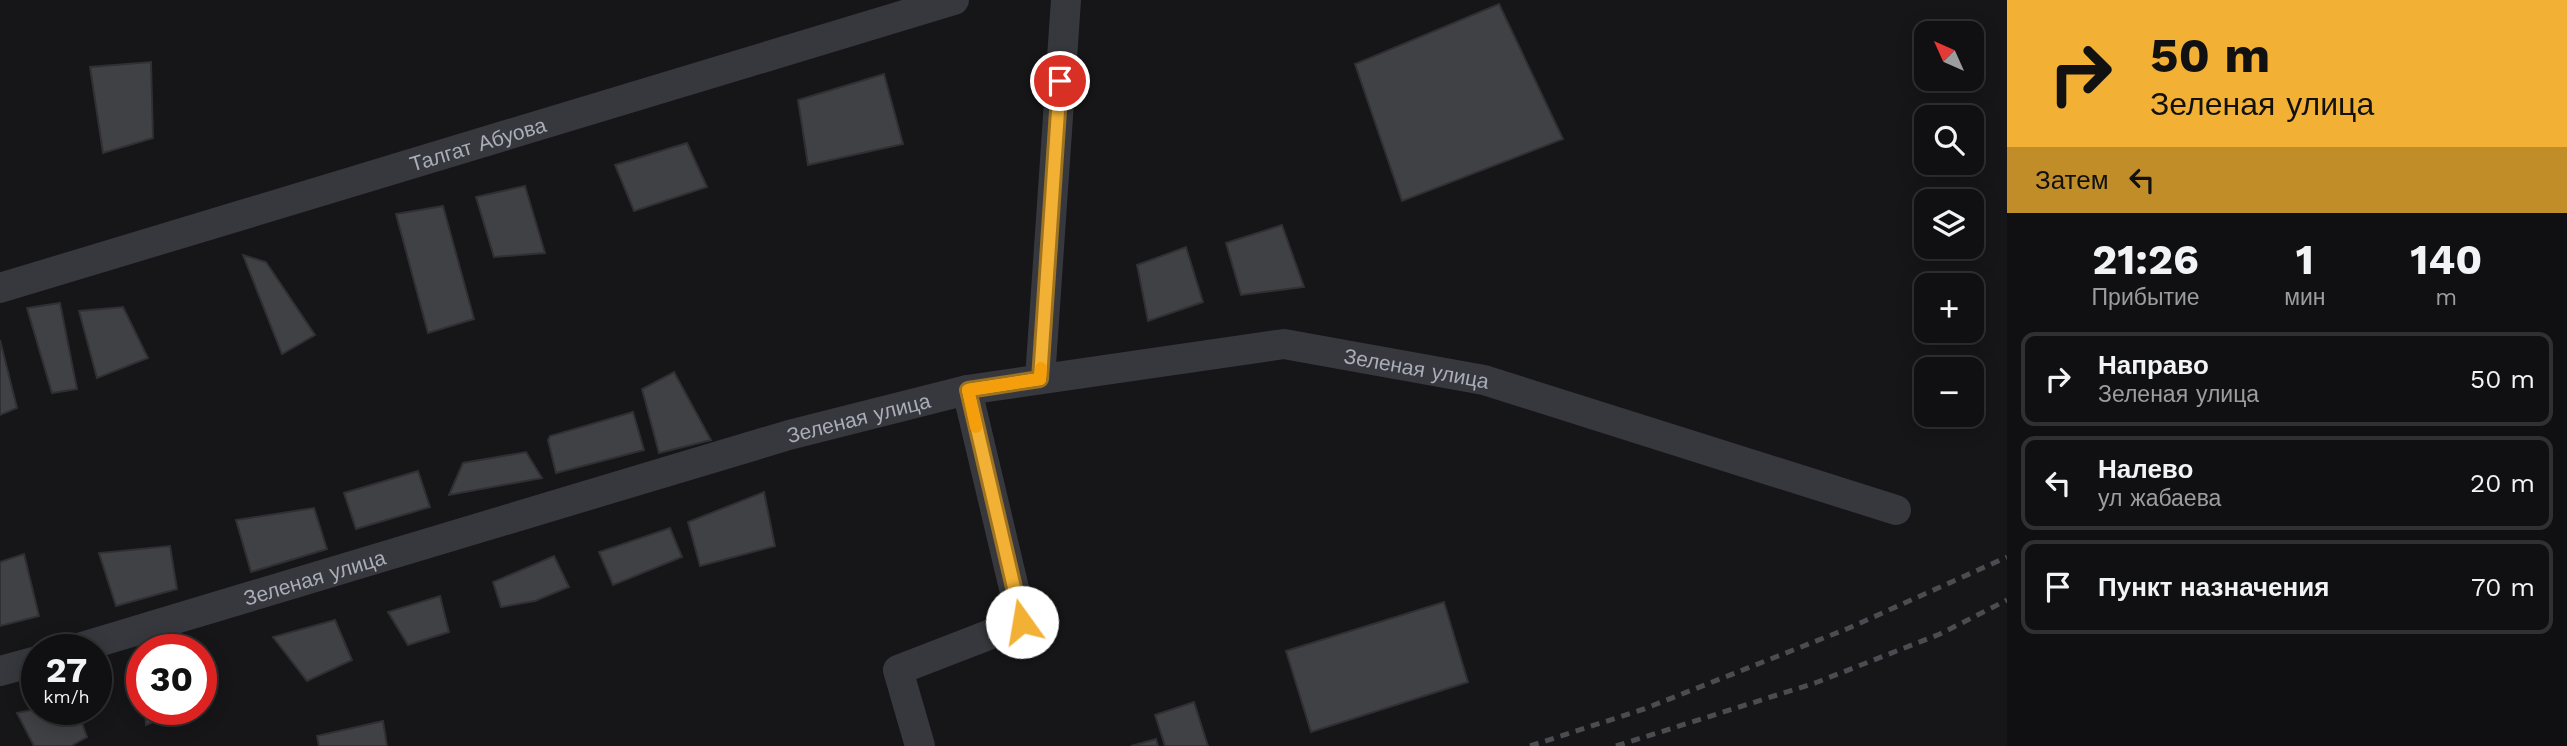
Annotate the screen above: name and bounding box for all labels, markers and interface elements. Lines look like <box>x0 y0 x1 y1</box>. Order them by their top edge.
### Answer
north arrow <box>1914 21 1984 91</box>
map controls <box>1914 21 1984 427</box>
text: 50 m <box>2150 26 2270 84</box>
icon: right <box>2035 28 2126 119</box>
pin <box>1030 51 1090 111</box>
icon: arrive <box>1041 62 1079 100</box>
text: Зеленая улица <box>2150 85 2374 123</box>
button: search <box>1914 105 1984 175</box>
street label: Талгат Абуова <box>407 111 549 176</box>
icon: left <box>2123 161 2161 199</box>
text: Затем <box>2035 165 2109 195</box>
button: layers <box>1914 189 1984 259</box>
text: 21:26 <box>2092 235 2199 284</box>
text: 1 <box>2296 235 2314 284</box>
text: 140 <box>2410 235 2482 284</box>
button: + <box>1914 273 1984 343</box>
text: Прибытие <box>2092 284 2200 311</box>
text: мин <box>2284 284 2326 311</box>
text: m <box>2435 284 2457 311</box>
street label: Зеленая улица <box>1342 343 1492 393</box>
text: Направо <box>2098 350 2209 380</box>
button: − <box>1914 357 1984 427</box>
icon: right <box>2039 360 2077 398</box>
text: 50 m <box>2470 364 2535 394</box>
text: Зеленая улица <box>2098 381 2259 408</box>
street label: Зеленая улица <box>784 387 933 448</box>
text: Налево <box>2098 454 2193 484</box>
icon: left <box>2039 464 2077 502</box>
text: 20 m <box>2470 468 2535 498</box>
text: ул жабаева <box>2098 485 2221 512</box>
street label: Зеленая улица <box>240 544 389 610</box>
icon: arrive <box>2039 568 2077 606</box>
text: Пункт назначения <box>2098 572 2329 602</box>
text: 70 m <box>2471 572 2535 602</box>
position arrow <box>985 585 1059 659</box>
speed limit sign: 30 <box>126 634 217 725</box>
text: 27 <box>46 649 87 691</box>
text: km/h <box>43 686 90 707</box>

